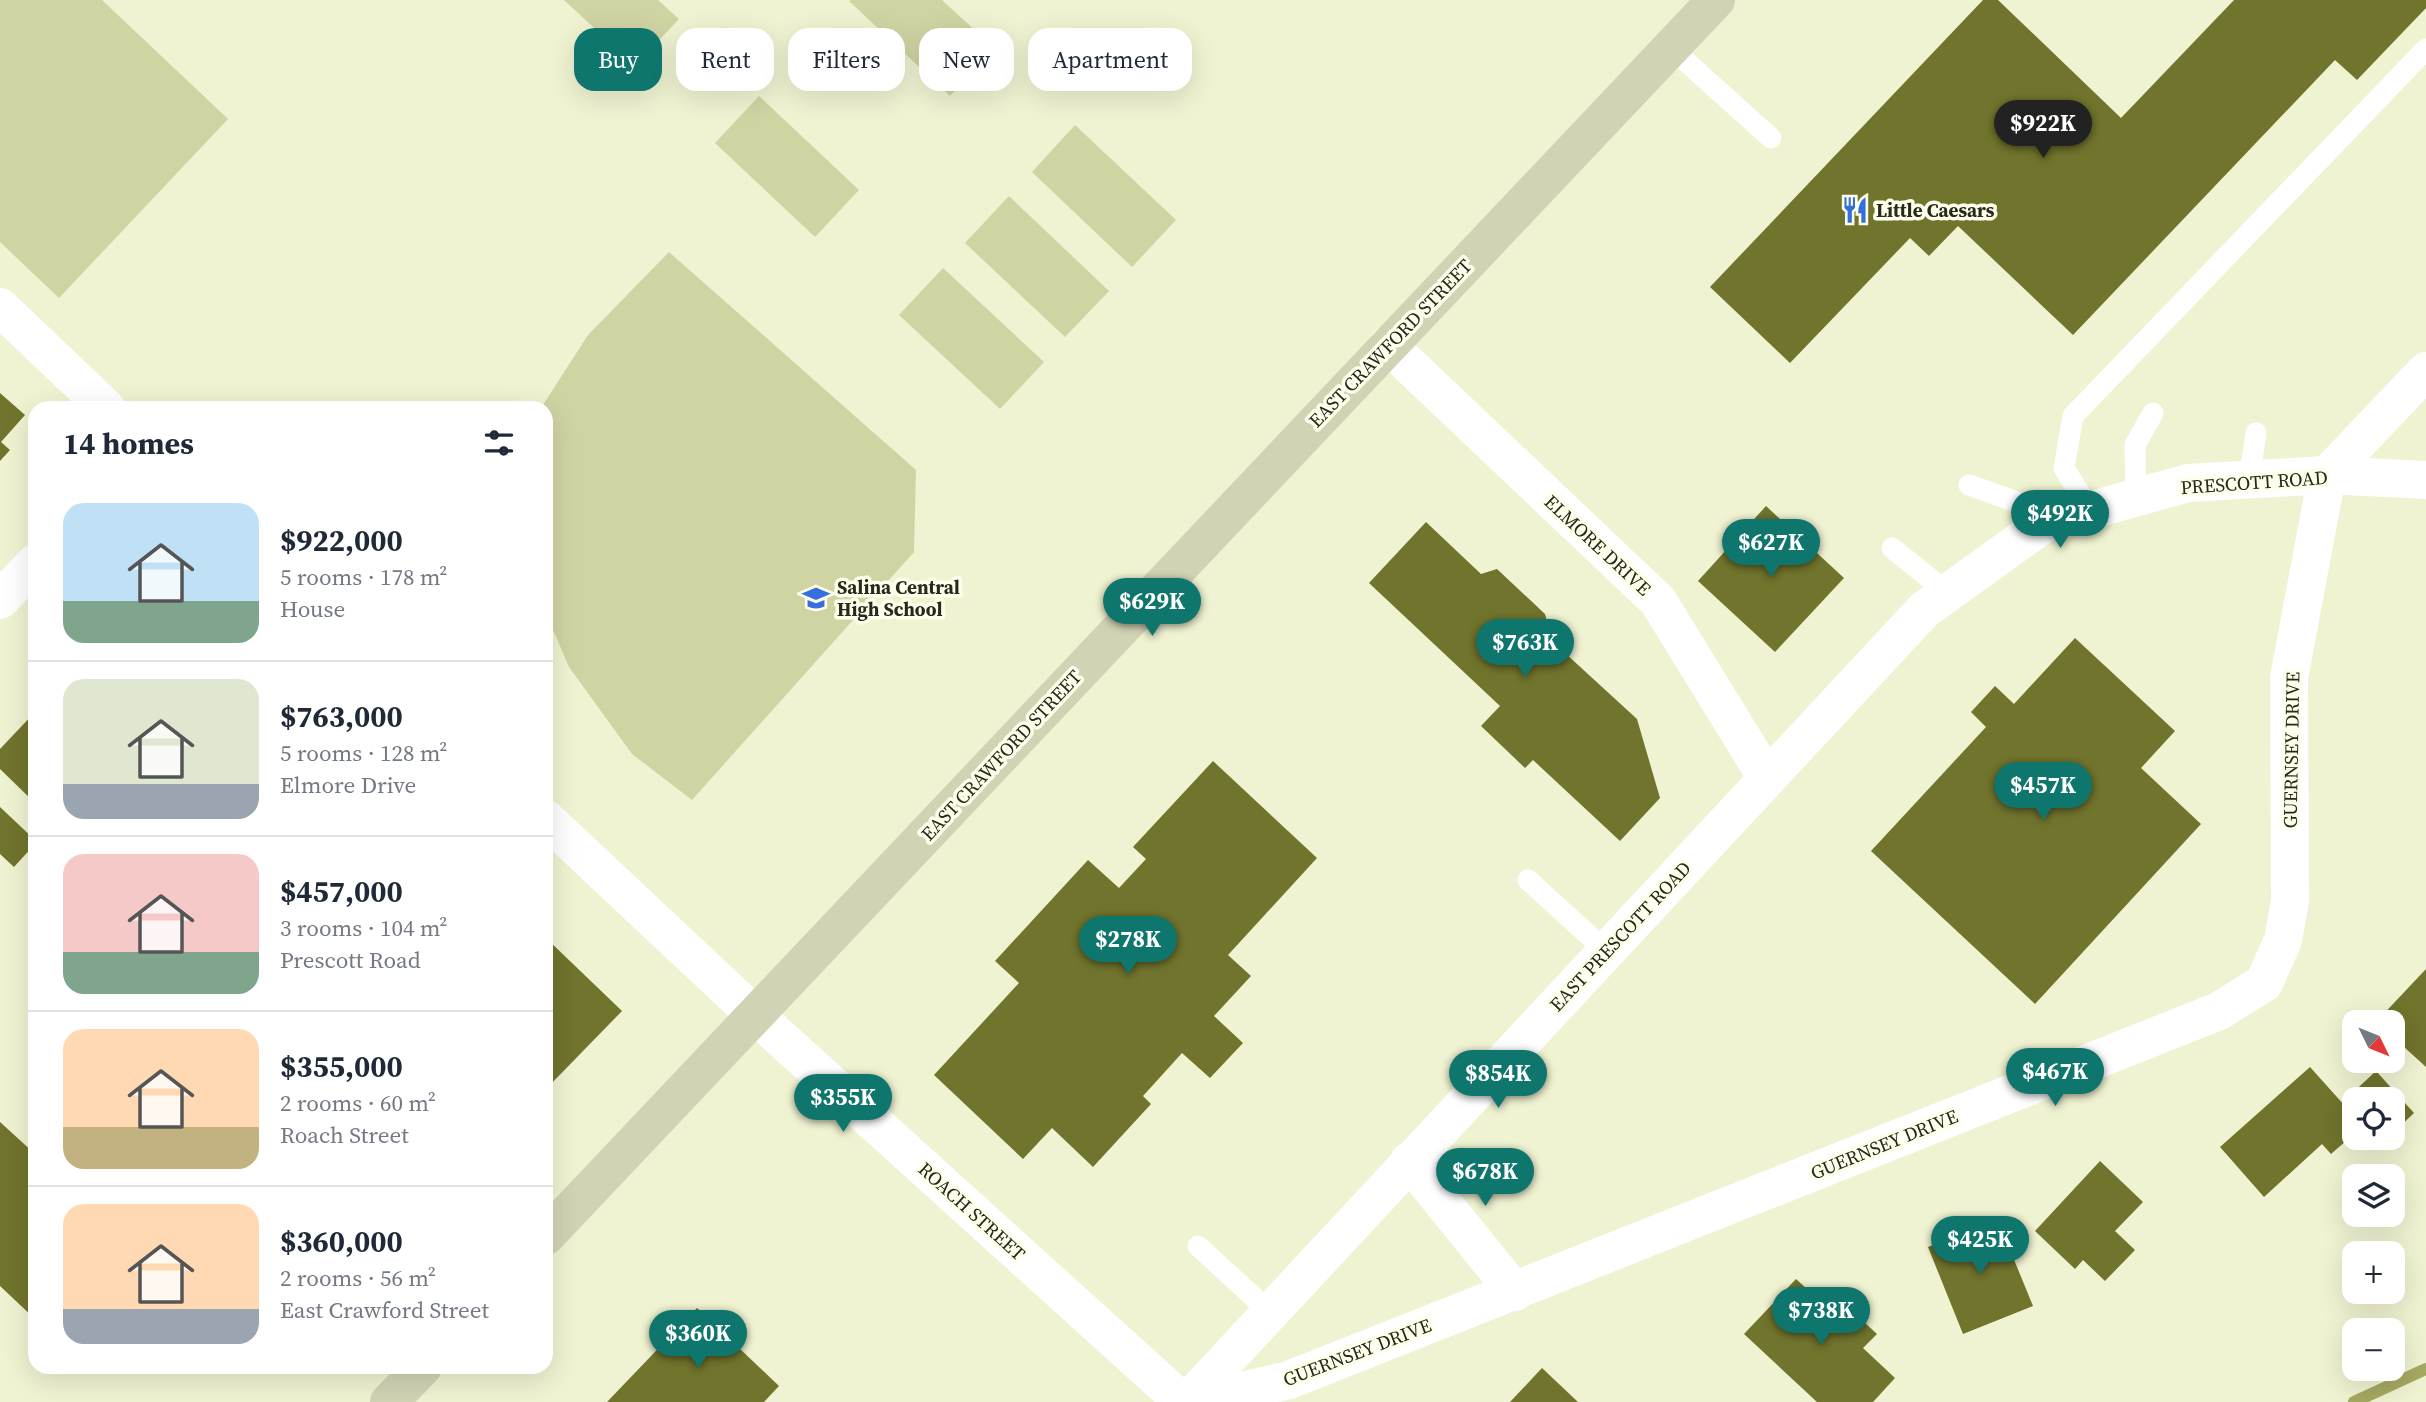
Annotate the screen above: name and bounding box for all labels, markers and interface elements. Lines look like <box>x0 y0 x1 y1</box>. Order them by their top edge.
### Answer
chip: Buy <box>574 28 662 91</box>
chip: Rent <box>676 28 774 91</box>
chip: Filters <box>788 28 905 91</box>
chip: New <box>919 28 1014 91</box>
chip: Apartment <box>1028 28 1192 91</box>
pin: $922K <box>1994 100 2092 160</box>
text: $922K <box>2010 107 2076 139</box>
restaurant icon: Little Caesars <box>1840 195 1870 225</box>
place label: Little Caesars <box>1876 197 1995 223</box>
street label: EAST CRAWFORD STREET <box>1303 253 1478 433</box>
text: 14 homes <box>63 423 194 464</box>
icon: filters <box>480 424 518 462</box>
street label: PRESCOTT ROAD <box>2179 464 2329 500</box>
street label: ELMORE DRIVE <box>1539 489 1657 601</box>
pin: $492K <box>2011 490 2109 550</box>
text: $492K <box>2027 497 2093 529</box>
text: $922,000 <box>280 520 403 561</box>
pin: $627K <box>1722 520 1820 579</box>
text: $627K <box>1738 526 1804 558</box>
icon: home <box>119 531 203 615</box>
text: 5 rooms · 178 m² <box>280 561 447 593</box>
place label: Salina Central High School <box>837 574 960 622</box>
pin: $629K <box>1103 578 1201 638</box>
school or university icon: Salina Central High School <box>801 583 831 613</box>
text: $629K <box>1119 585 1185 617</box>
text: House <box>280 593 345 625</box>
pin: $763K <box>1476 620 1574 679</box>
text: $763K <box>1492 626 1558 658</box>
street label: EAST CRAWFORD STREET <box>915 664 1087 846</box>
street label: GUERNSEY DRIVE <box>2277 671 2305 829</box>
text: $763,000 <box>280 696 403 737</box>
icon: home <box>119 707 203 791</box>
text: 5 rooms · 128 m² <box>280 737 447 769</box>
pin: $457K <box>1994 762 2092 822</box>
text: Elmore Drive <box>280 769 416 801</box>
text: $457K <box>2010 769 2076 801</box>
street label: EAST PRESCOTT ROAD <box>1543 855 1697 1017</box>
text: $457,000 <box>280 871 403 912</box>
icon: home <box>119 882 203 966</box>
text: 3 rooms · 104 m² <box>280 912 447 944</box>
pin: $278K <box>1079 916 1177 976</box>
text: $278K <box>1095 923 1161 955</box>
text: Prescott Road <box>280 944 421 976</box>
north arrow <box>2342 1010 2404 1073</box>
map controls <box>2342 1010 2405 1381</box>
text: $355,000 <box>280 1046 403 1087</box>
pin: $467K <box>2006 1048 2104 1108</box>
pin: $854K <box>1449 1050 1547 1110</box>
text: $467K <box>2022 1055 2088 1087</box>
icon: home <box>119 1057 203 1141</box>
text: $854K <box>1465 1057 1531 1089</box>
pin: $355K <box>794 1074 892 1134</box>
text: $355K <box>810 1081 876 1113</box>
text: 2 rooms · 60 m² <box>280 1087 436 1119</box>
button: locate <box>2342 1087 2405 1150</box>
street label: GUERNSEY DRIVE <box>1806 1103 1962 1185</box>
text: Roach Street <box>280 1119 409 1151</box>
pin: $678K <box>1436 1148 1534 1208</box>
text: $678K <box>1452 1155 1518 1187</box>
street label: ROACH STREET <box>913 1156 1032 1266</box>
button: layers <box>2342 1164 2405 1227</box>
pin: $425K <box>1931 1216 2029 1276</box>
text: $360,000 <box>280 1221 403 1262</box>
text: $425K <box>1947 1223 2013 1255</box>
icon: home <box>119 1232 203 1316</box>
button: + <box>2342 1241 2405 1304</box>
text: 2 rooms · 56 m² <box>280 1262 436 1294</box>
pin: $738K <box>1772 1288 1870 1347</box>
text: East Crawford Street <box>280 1294 489 1326</box>
text: $738K <box>1788 1294 1854 1326</box>
pin: $360K <box>649 1310 747 1370</box>
street label: GUERNSEY DRIVE <box>1279 1312 1435 1392</box>
text: $360K <box>665 1317 731 1349</box>
button: − <box>2342 1318 2405 1381</box>

